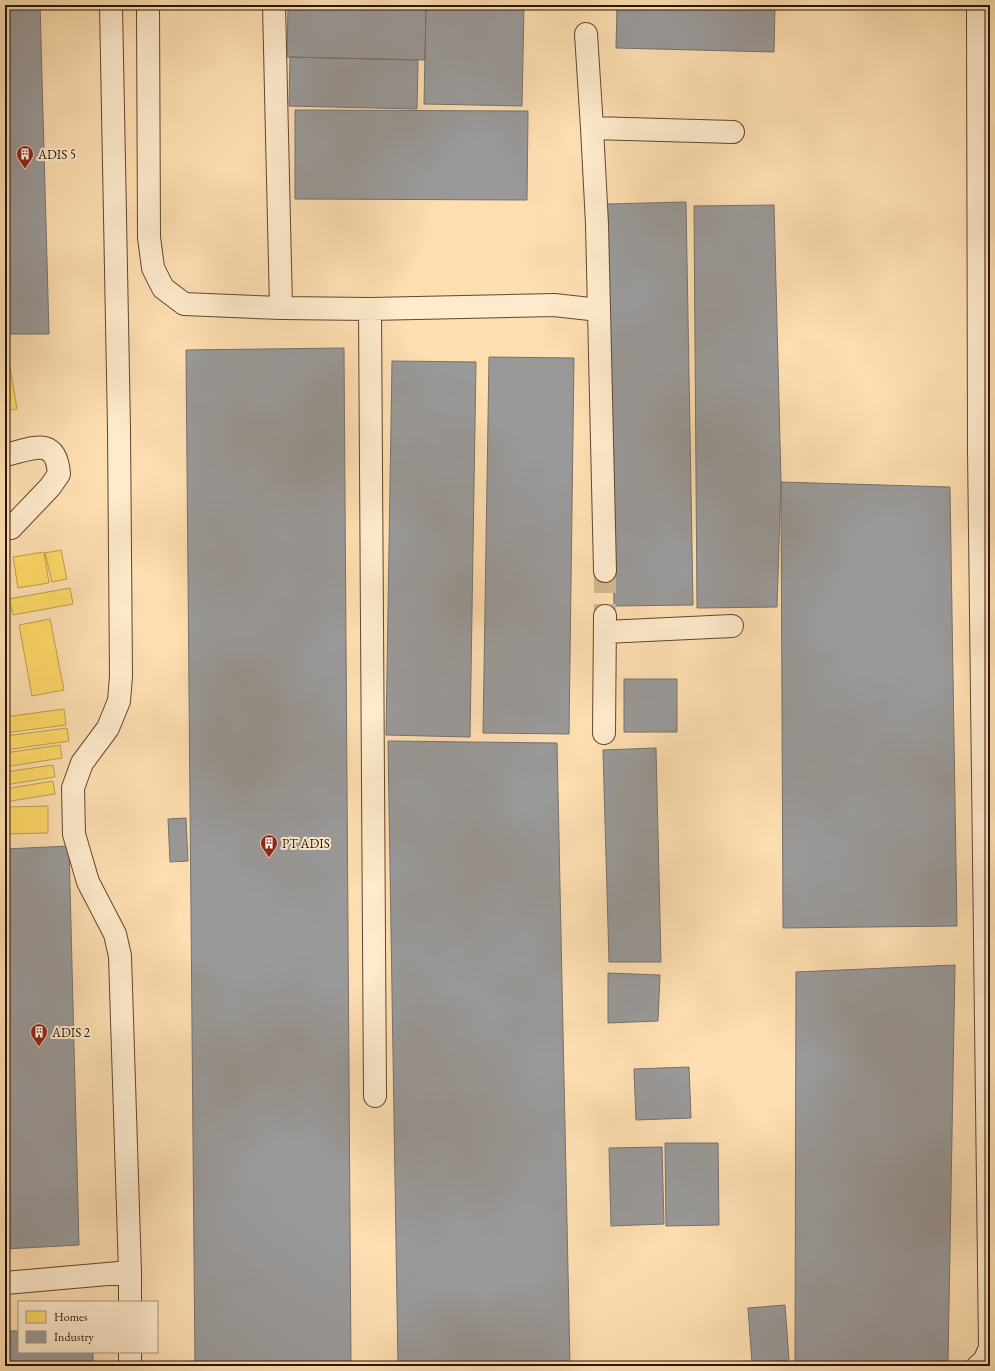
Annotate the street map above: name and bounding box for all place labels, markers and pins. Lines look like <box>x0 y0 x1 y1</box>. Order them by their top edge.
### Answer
building icon: ADIS 5 <box>15 144 35 169</box>
place label: ADIS 5 <box>37 146 76 163</box>
building icon: PT ADIS <box>259 833 279 858</box>
place label: PT ADIS <box>282 835 330 852</box>
building icon: ADIS 2 <box>29 1022 49 1047</box>
place label: ADIS 2 <box>51 1024 91 1041</box>

